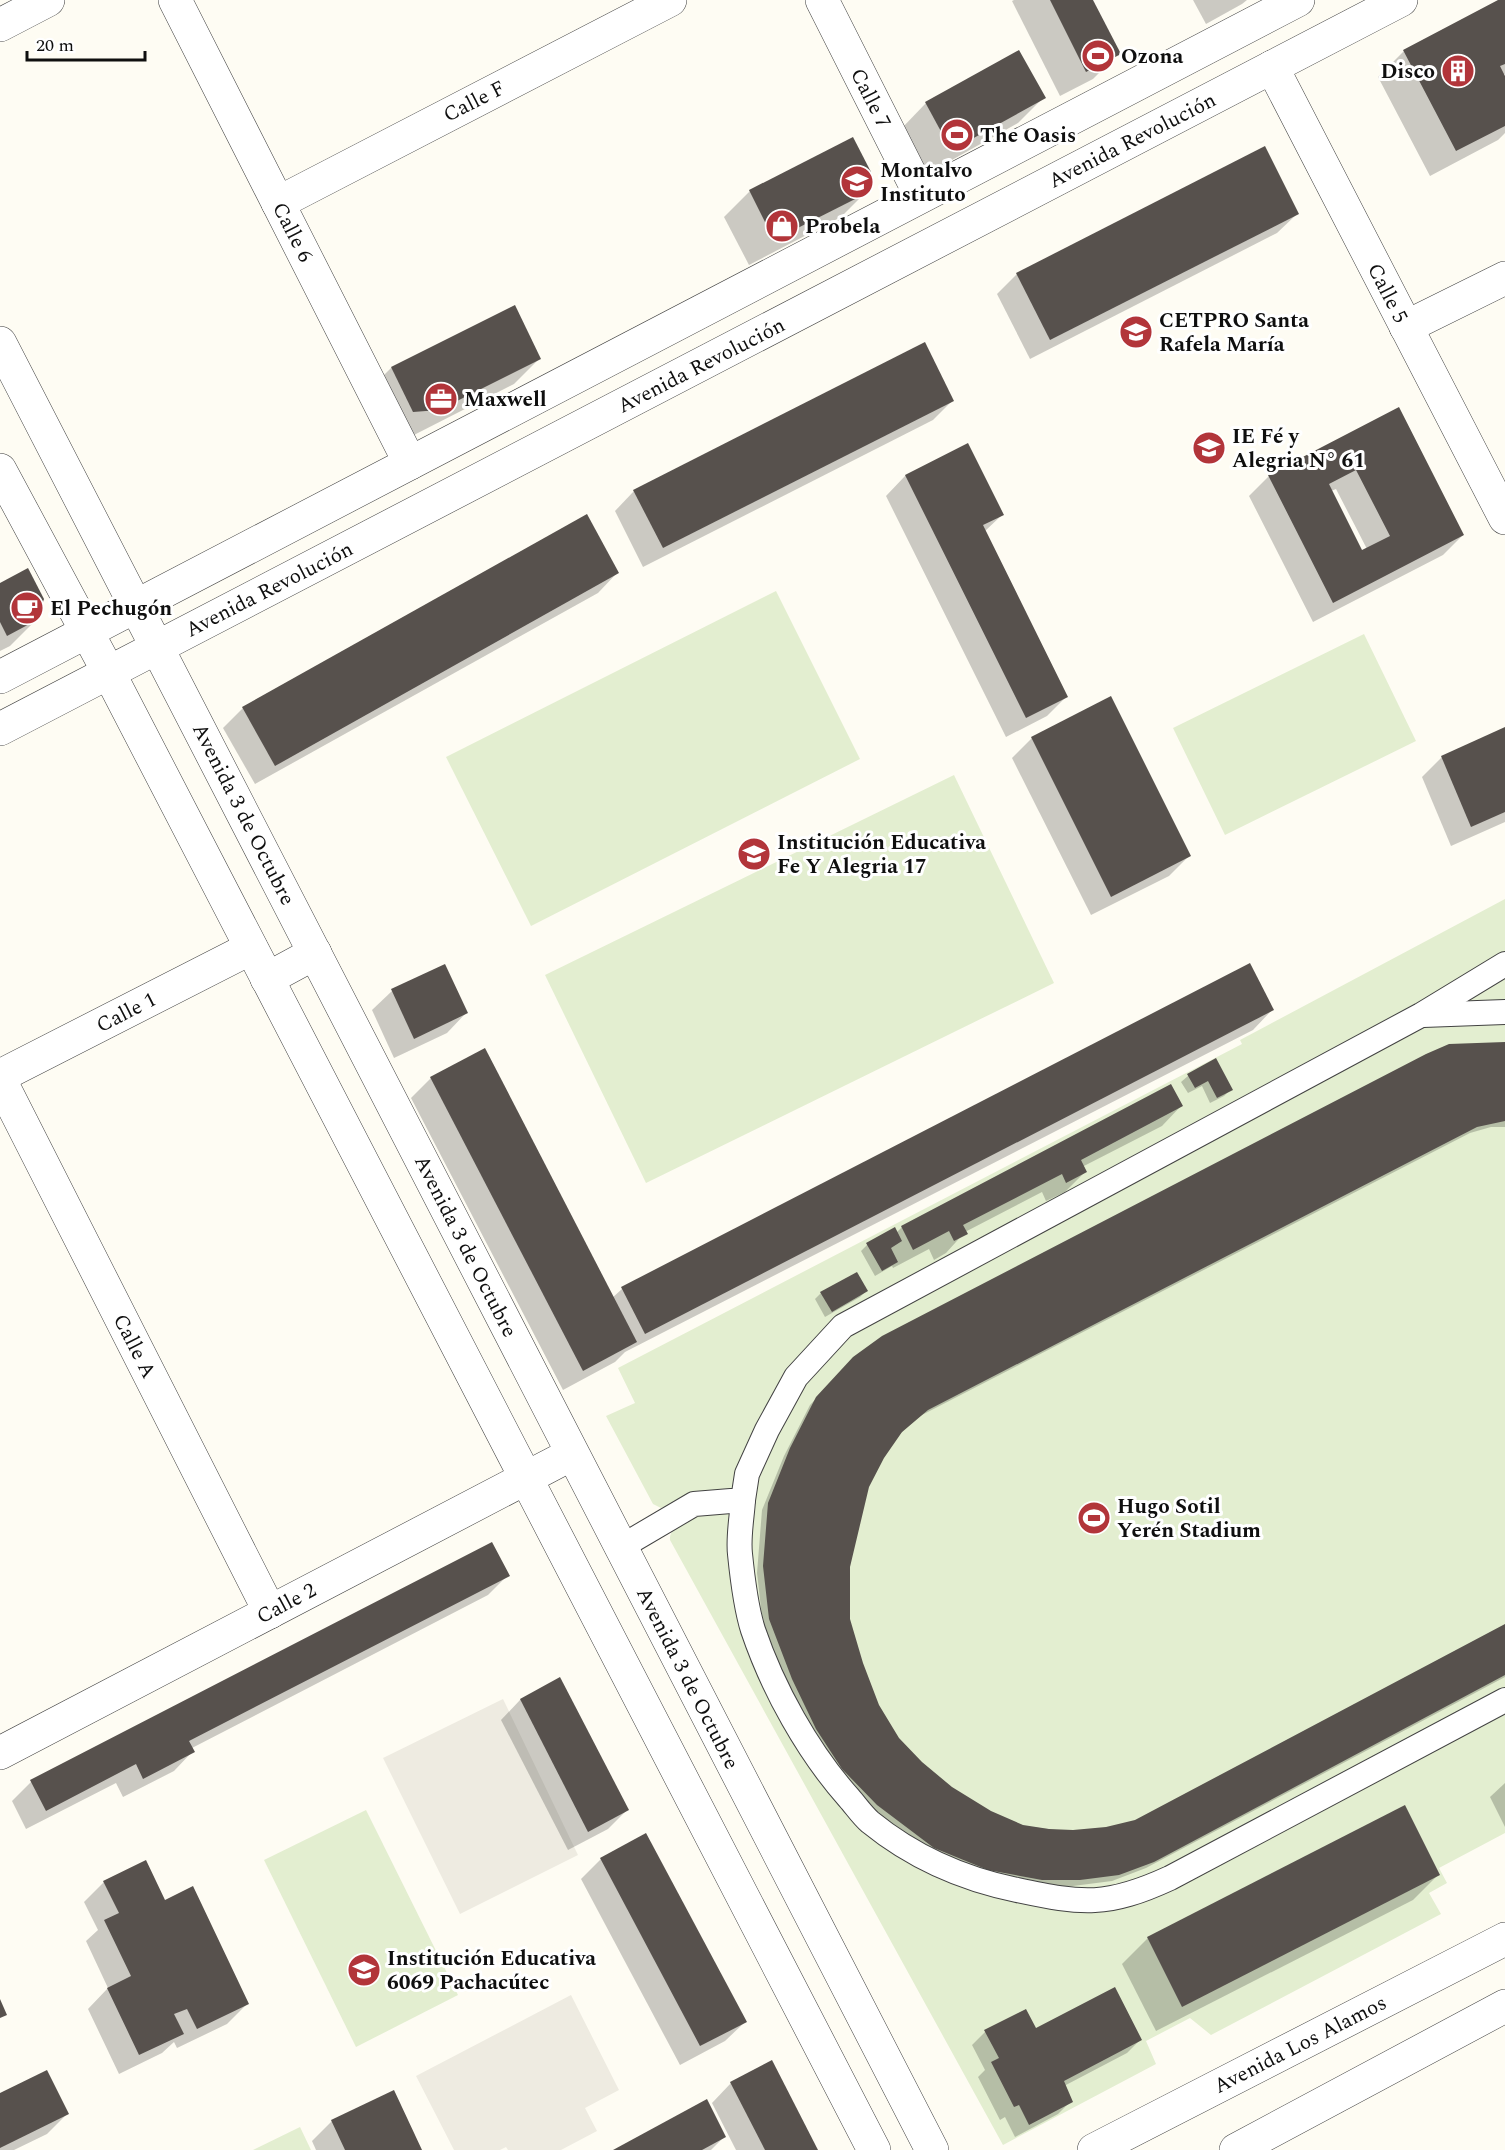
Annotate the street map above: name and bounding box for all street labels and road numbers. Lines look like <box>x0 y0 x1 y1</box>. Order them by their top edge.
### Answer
street label: Calle 7 <box>841 63 899 134</box>
street label: Calle F <box>438 73 511 131</box>
street label: Avenida Revolución <box>1043 85 1222 197</box>
street label: Calle 6 <box>263 197 321 268</box>
street label: Calle 5 <box>1358 258 1416 329</box>
street label: Avenida Revolución <box>612 310 791 422</box>
street label: Avenida Revolución <box>180 534 359 646</box>
street label: Avenida 3 de Octubre <box>183 718 303 911</box>
street label: Calle 1 <box>91 984 162 1042</box>
street label: Avenida 3 de Octubre <box>405 1150 525 1343</box>
street label: Calle A <box>104 1308 164 1385</box>
street label: Calle 2 <box>251 1575 322 1633</box>
street label: Avenida 3 de Octubre <box>627 1582 747 1775</box>
street label: Avenida Los Alamos <box>1208 1987 1393 2102</box>

